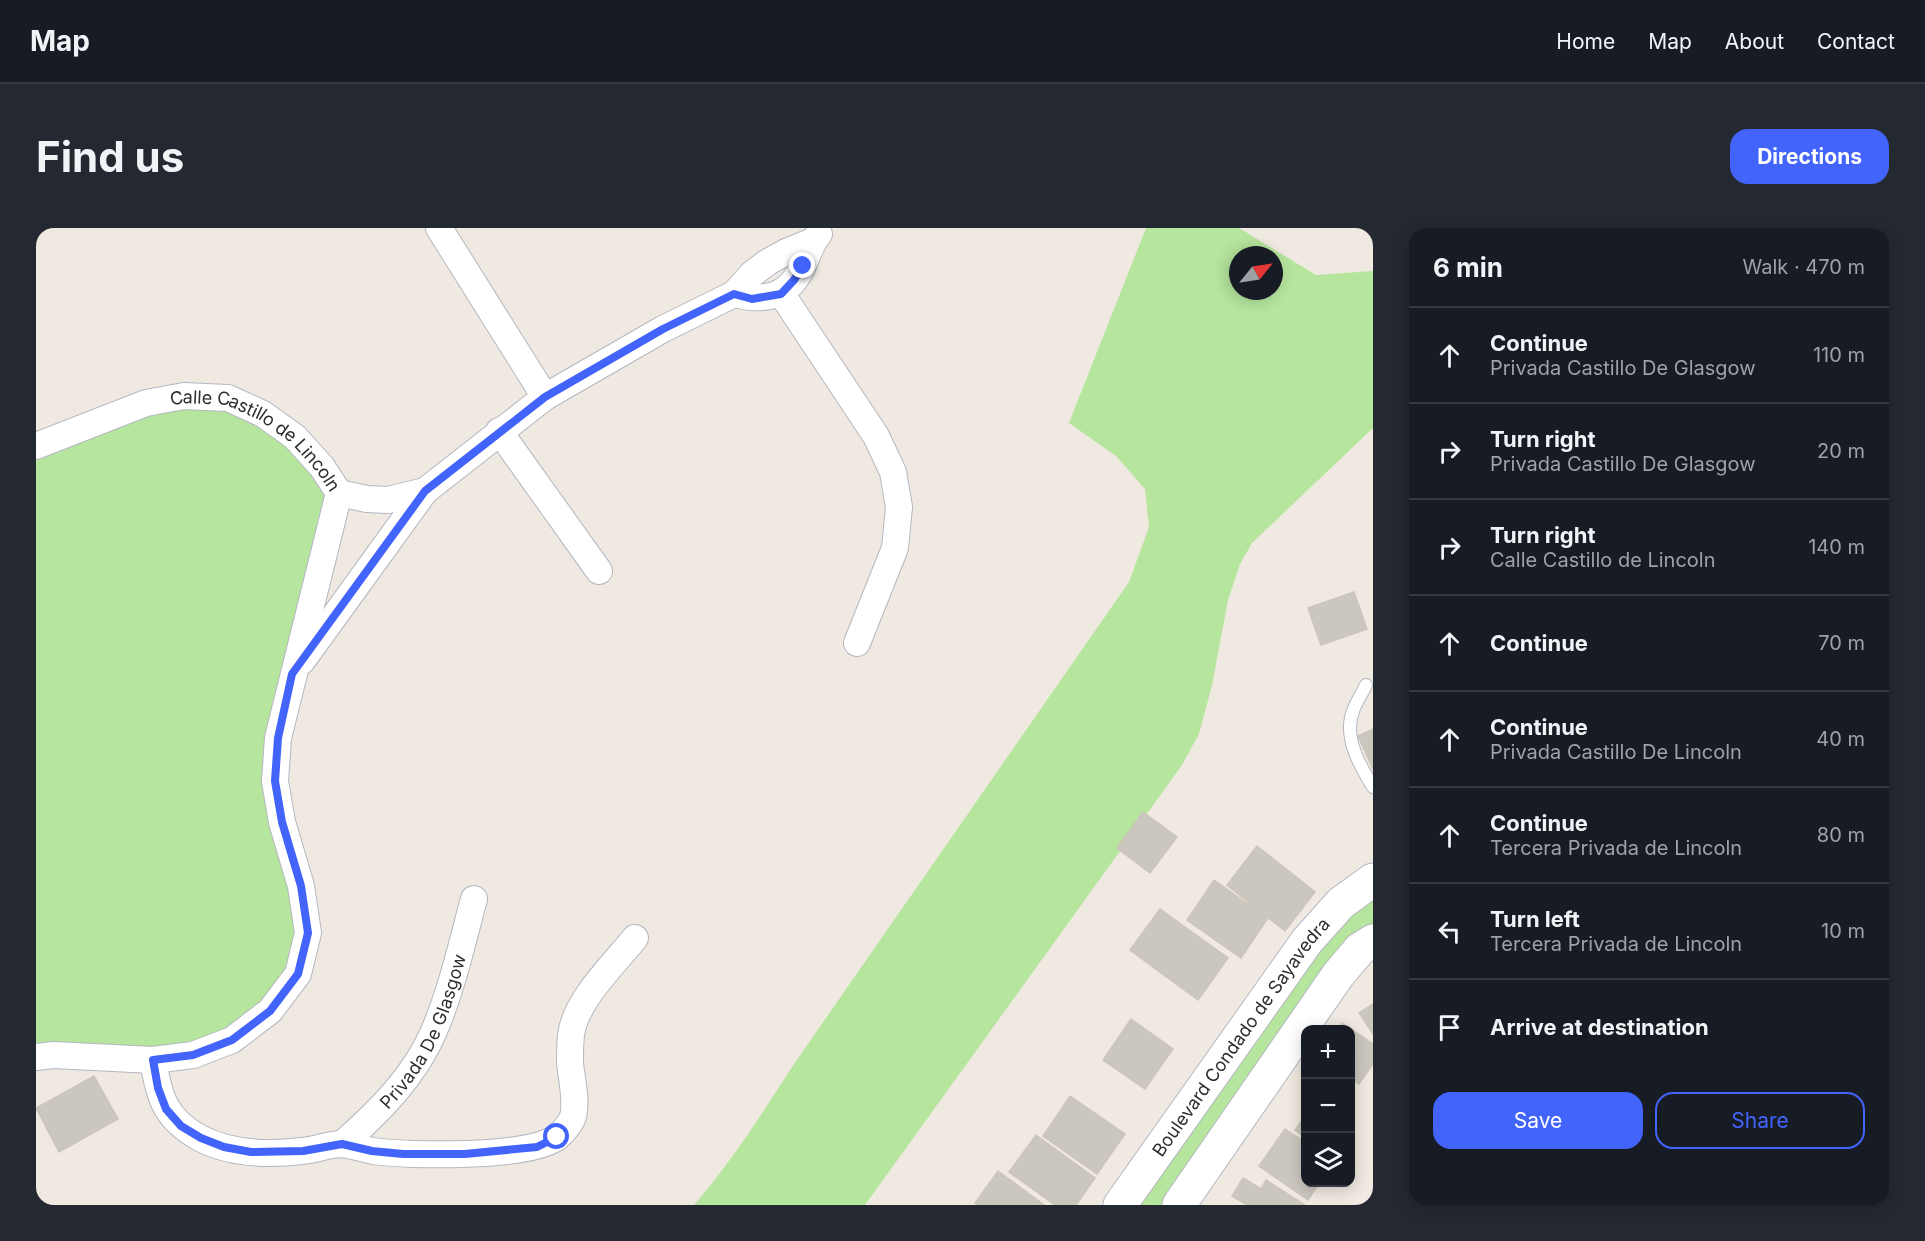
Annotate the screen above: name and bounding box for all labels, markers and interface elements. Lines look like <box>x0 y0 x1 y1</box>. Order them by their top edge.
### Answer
text: Map <box>30 24 90 58</box>
text: Home <box>1556 29 1615 54</box>
text: Map <box>1648 29 1692 54</box>
text: About <box>1725 29 1784 54</box>
text: Contact <box>1817 29 1895 54</box>
button: Directions <box>1730 129 1889 184</box>
text: Find us <box>36 131 184 182</box>
north arrow <box>1229 246 1283 300</box>
route end <box>789 252 815 278</box>
text: 6 min <box>1433 252 1503 283</box>
text: Walk · 470 m <box>1743 255 1865 279</box>
text: Continue <box>1490 330 1588 356</box>
icon: ahead <box>1433 339 1466 372</box>
text: 110 m <box>1813 343 1865 367</box>
text: Privada Castillo De Glasgow <box>1490 356 1756 380</box>
street label: Calle Castillo de Lincoln <box>168 385 345 495</box>
text: Turn right <box>1490 426 1596 452</box>
icon: right <box>1433 435 1466 468</box>
text: 20 m <box>1817 439 1865 463</box>
text: Privada Castillo De Glasgow <box>1490 452 1756 476</box>
text: Turn right <box>1490 522 1596 548</box>
icon: right <box>1433 531 1466 564</box>
text: 140 m <box>1808 535 1865 559</box>
text: Calle Castillo de Lincoln <box>1490 548 1715 572</box>
icon: ahead <box>1433 627 1466 660</box>
text: Continue <box>1490 630 1588 656</box>
text: 70 m <box>1818 631 1865 655</box>
text: Continue <box>1490 714 1588 740</box>
icon: ahead <box>1433 723 1466 756</box>
text: 40 m <box>1816 727 1865 751</box>
text: Privada Castillo De Lincoln <box>1490 740 1742 764</box>
text: Continue <box>1490 810 1588 836</box>
icon: ahead <box>1433 819 1466 852</box>
text: 80 m <box>1817 823 1865 847</box>
text: Tercera Privada de Lincoln <box>1490 836 1742 860</box>
text: Turn left <box>1490 906 1580 932</box>
street label: Boulevard Condado de Sayavedra <box>1148 913 1334 1160</box>
icon: left <box>1433 915 1466 948</box>
text: 10 m <box>1821 919 1865 943</box>
text: Tercera Privada de Lincoln <box>1490 932 1742 956</box>
street label: Privada De Glasgow <box>375 951 470 1113</box>
icon: arrive <box>1433 1011 1466 1044</box>
text: Arrive at destination <box>1490 1014 1709 1040</box>
map controls <box>1301 1025 1355 1187</box>
button: + <box>1301 1025 1355 1079</box>
button: − <box>1301 1079 1355 1133</box>
button: Save <box>1433 1092 1643 1149</box>
button: Share <box>1655 1092 1865 1149</box>
route start <box>543 1123 569 1149</box>
button: layers <box>1301 1133 1355 1187</box>

